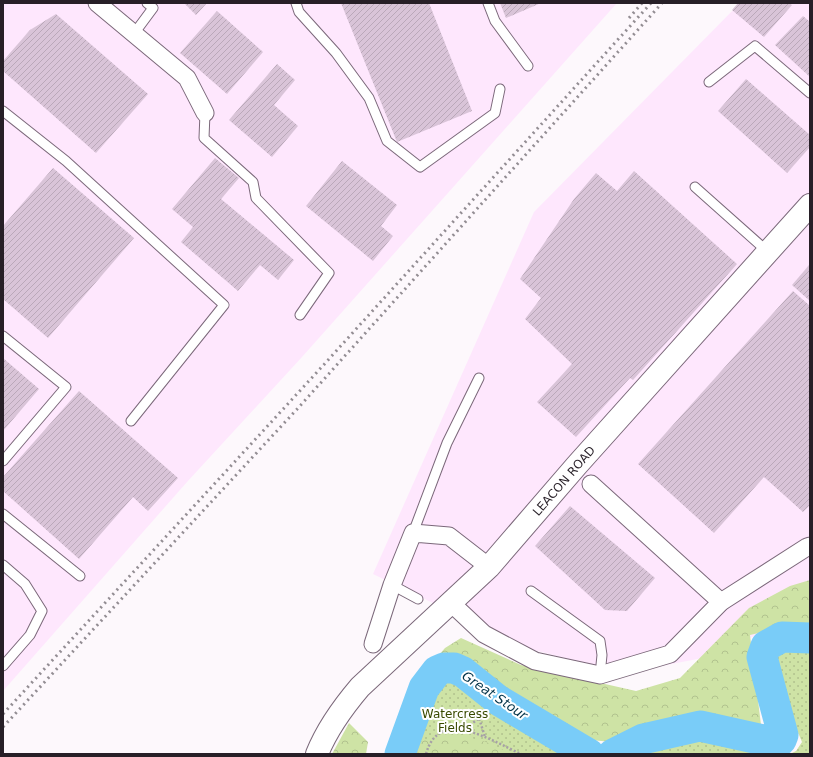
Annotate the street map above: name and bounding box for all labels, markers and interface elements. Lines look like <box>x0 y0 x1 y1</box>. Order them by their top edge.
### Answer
street label: LEACON ROAD <box>530 443 598 519</box>
water label: Great Stour <box>459 668 532 724</box>
park label: Watercress Fields <box>422 707 488 735</box>

